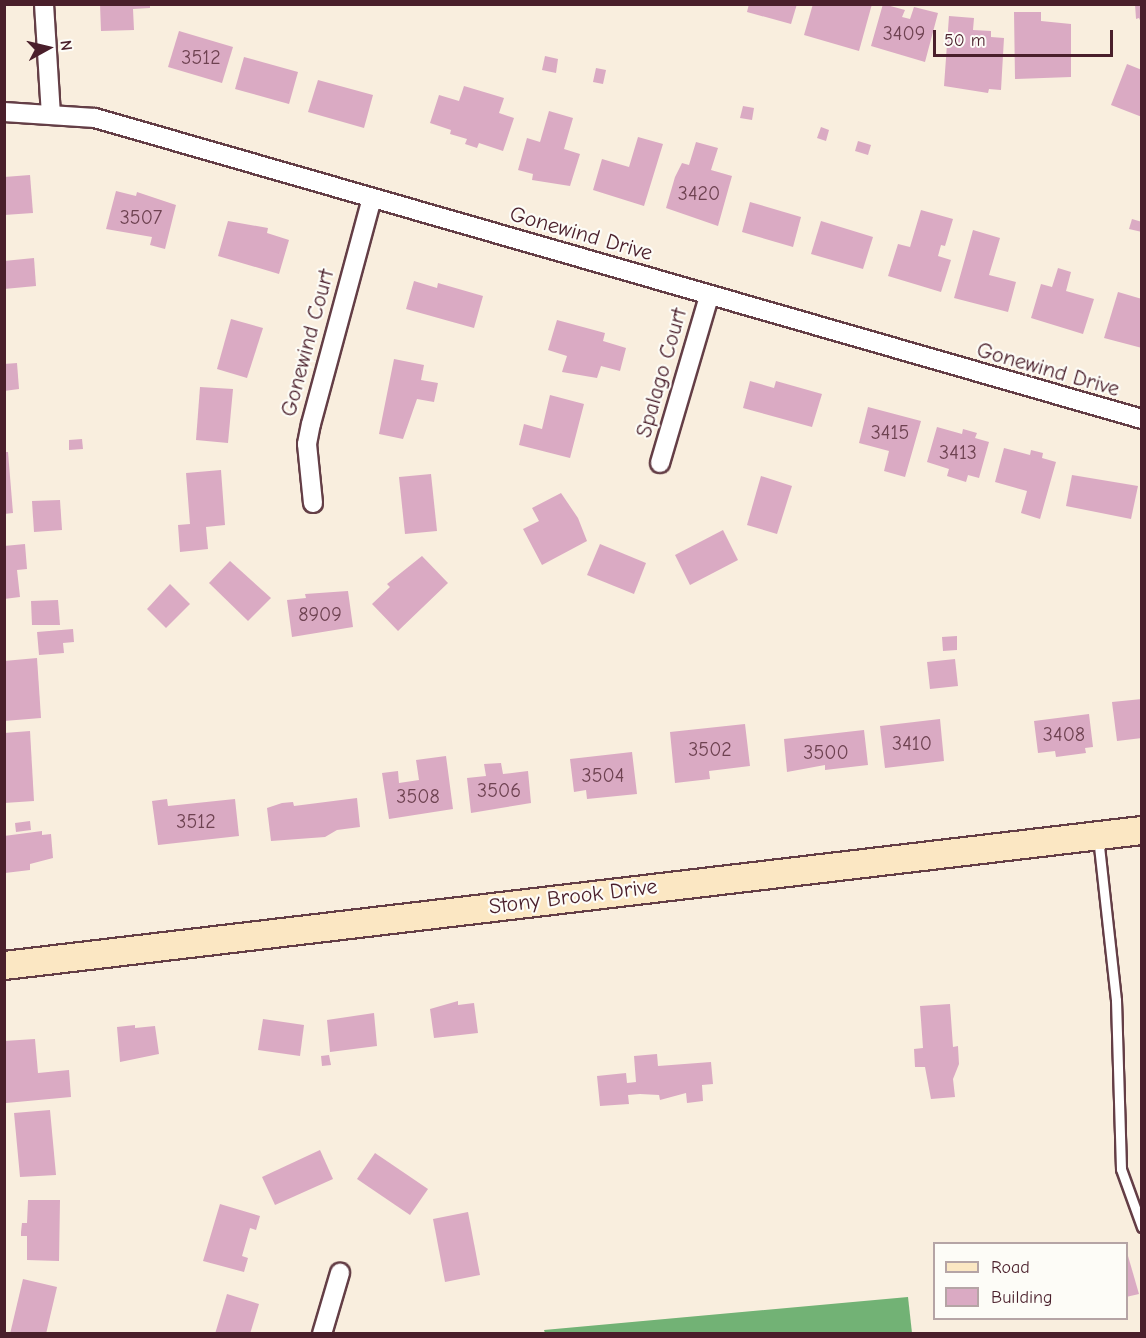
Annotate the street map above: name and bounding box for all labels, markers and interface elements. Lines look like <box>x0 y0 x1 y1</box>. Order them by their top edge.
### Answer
north arrow <box>18 18 78 78</box>
scale bar <box>936 18 1116 56</box>
house number: 3409 <box>883 21 925 45</box>
text: 50 m <box>944 30 986 51</box>
text: N <box>56 39 75 52</box>
house number: 3512 <box>181 45 221 69</box>
house number: 3420 <box>678 181 720 205</box>
street label: Gonewind Drive <box>507 201 655 267</box>
house number: 3507 <box>120 205 162 229</box>
street label: Gonewind Court <box>276 267 340 419</box>
street label: Spalago Court <box>631 305 693 441</box>
street label: Gonewind Drive <box>974 337 1122 403</box>
house number: 3415 <box>871 420 909 444</box>
house number: 3413 <box>939 440 977 464</box>
house number: 8909 <box>298 602 342 626</box>
house number: 3408 <box>1043 722 1085 746</box>
house number: 3410 <box>892 731 932 755</box>
house number: 3502 <box>688 737 732 761</box>
house number: 3500 <box>803 740 849 764</box>
house number: 3504 <box>582 763 624 787</box>
house number: 3506 <box>477 778 521 802</box>
house number: 3508 <box>396 784 440 808</box>
house number: 3512 <box>176 809 216 833</box>
street label: Stony Brook Drive <box>487 874 659 920</box>
legend <box>933 1242 1128 1320</box>
text: Road <box>991 1257 1030 1278</box>
text: Building <box>991 1287 1053 1308</box>

